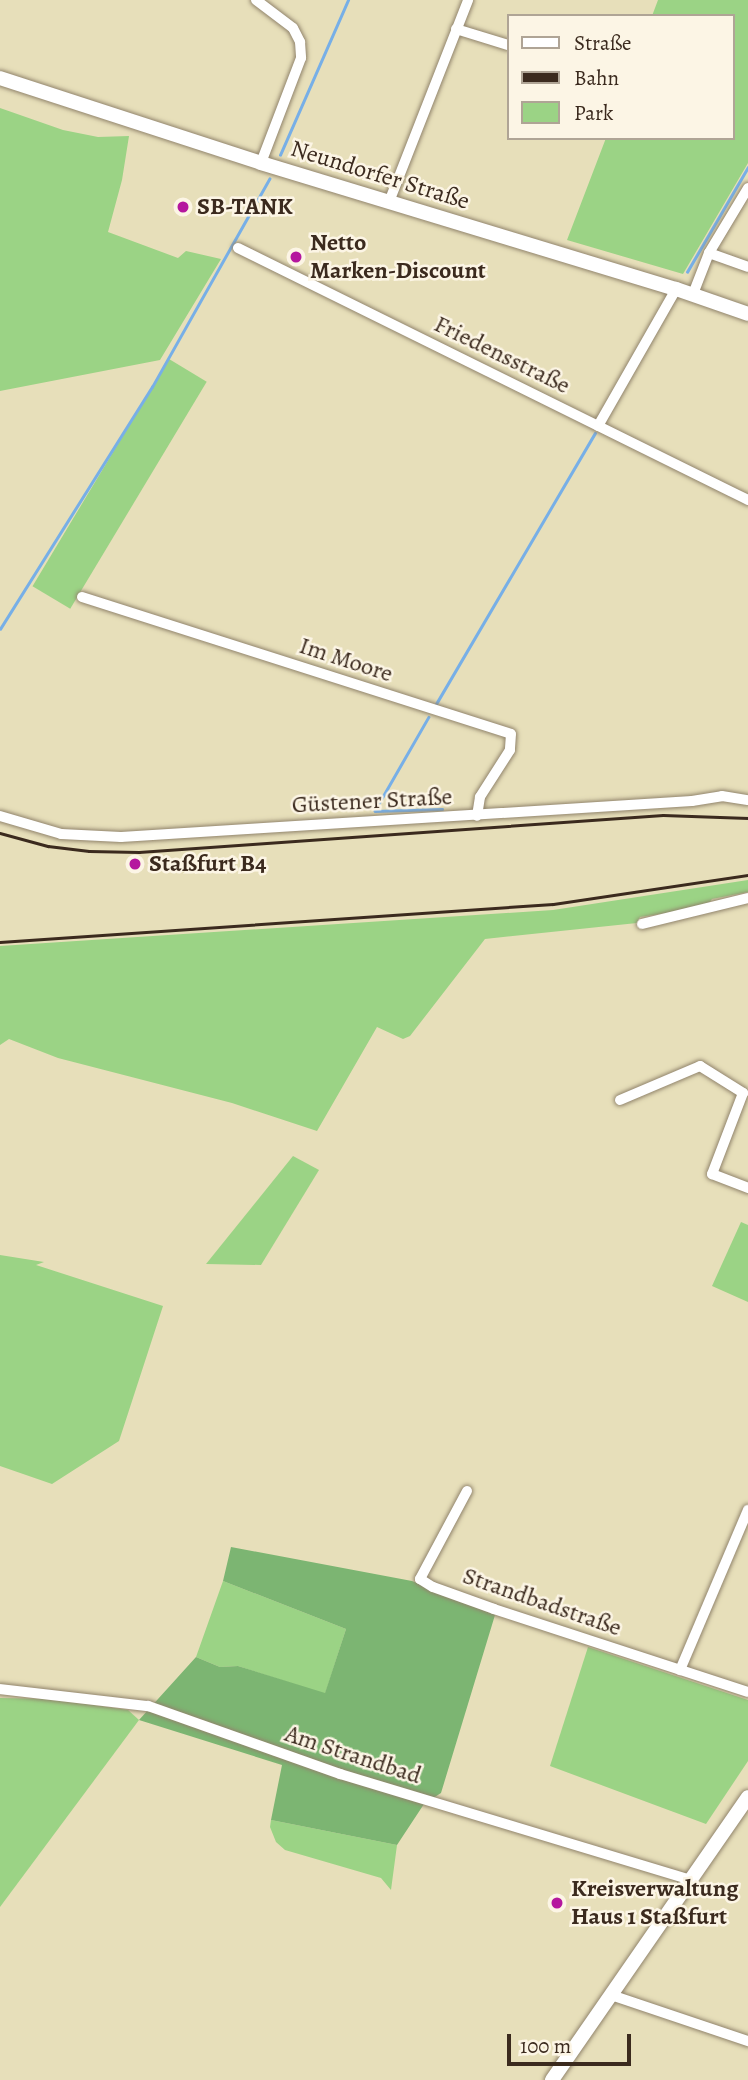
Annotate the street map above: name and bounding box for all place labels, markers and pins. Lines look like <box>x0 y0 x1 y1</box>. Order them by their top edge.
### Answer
place label: SB-TANK <box>197 193 293 221</box>
marker: SB-TANK <box>175 199 191 215</box>
place label: Netto Marken-Discount <box>310 229 486 285</box>
marker: Netto Marken-Discount <box>288 249 304 265</box>
place label: Staßfurt B4 <box>149 850 266 878</box>
marker: Staßfurt B4 <box>127 856 143 872</box>
place label: Kreisverwaltung Haus 1 Staßfurt <box>571 1875 738 1931</box>
marker: Kreisverwaltung Haus 1 Staßfurt <box>549 1895 565 1911</box>

